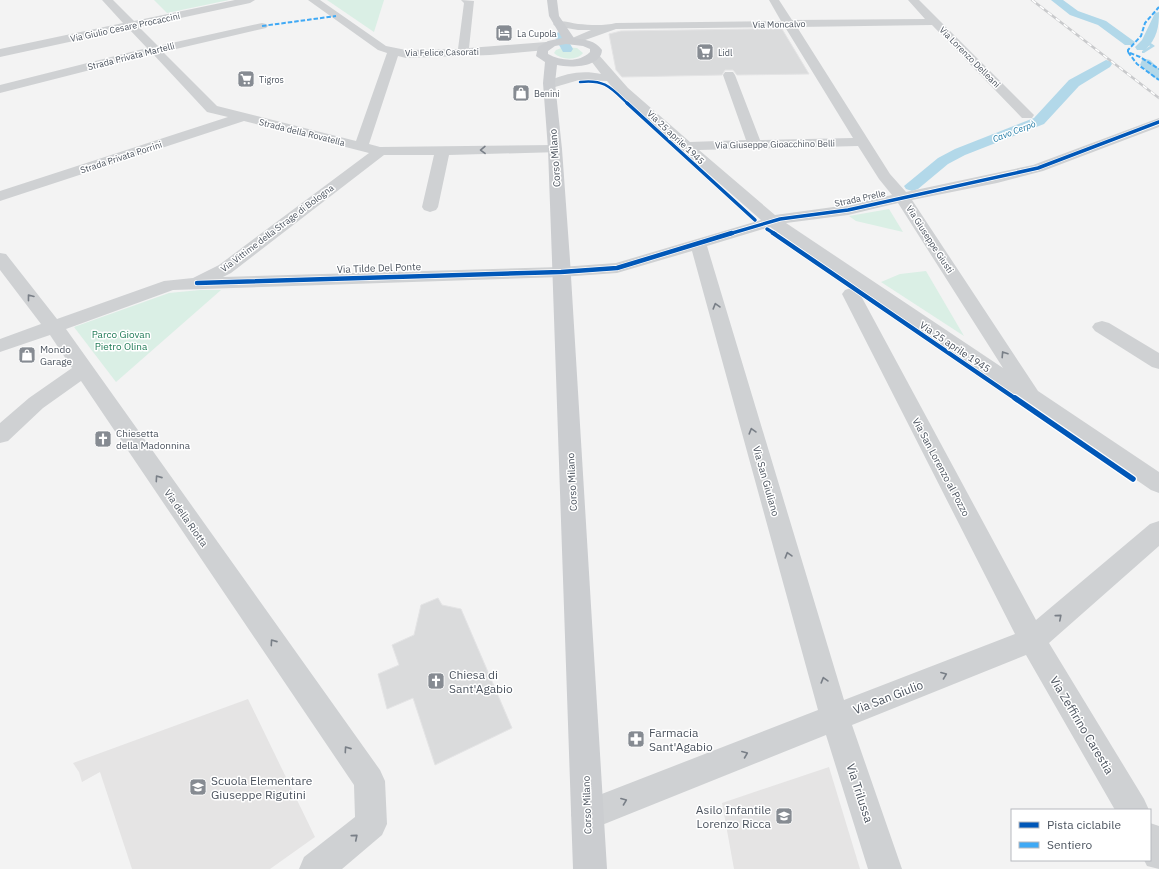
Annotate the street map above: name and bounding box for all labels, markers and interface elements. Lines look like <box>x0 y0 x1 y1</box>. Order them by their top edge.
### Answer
street label: Via Giulio Cesare Procaccini <box>69 10 181 44</box>
street label: Via Moncalvo <box>752 18 806 30</box>
hotel icon: La Cupola <box>494 23 514 43</box>
street label: Via Lorenzo Delleani <box>937 24 1003 90</box>
place label: La Cupola <box>517 28 557 39</box>
street label: Strada Privata Martelli <box>86 40 176 72</box>
supermarket icon: Lidl <box>695 42 715 62</box>
street label: Via Felice Casorati <box>405 46 479 58</box>
place label: Lidl <box>718 47 733 58</box>
supermarket icon: Tigros <box>236 69 256 89</box>
place label: Tigros <box>259 74 284 85</box>
shop icon: Benini <box>511 83 531 103</box>
place label: Benini <box>534 88 560 99</box>
street label: Via 25 aprile 1945 <box>645 108 707 166</box>
street label: Strada della Rovatella <box>258 116 346 148</box>
water label: Cavo Cerpò <box>991 118 1037 144</box>
street label: Corso Milano <box>546 128 564 188</box>
street label: Via Giuseppe Gioacchino Belli <box>715 137 835 151</box>
street label: Strada Privata Porrini <box>79 139 163 175</box>
one-way arrow <box>480 146 486 154</box>
street label: Via Vittime della Strage di Bologna <box>218 182 336 274</box>
street label: Strada Prelle <box>833 187 887 209</box>
street label: Via Giuseppe Giusti <box>904 203 956 275</box>
street label: Via Tilde Del Ponte <box>337 260 422 276</box>
one-way arrow <box>28 294 35 301</box>
one-way arrow <box>712 302 721 309</box>
street label: Via 25 aprile 1945 <box>917 319 993 375</box>
park label: Parco Giovan Pietro Olina <box>92 328 150 353</box>
place label: Mondo Garage <box>40 343 72 368</box>
shop icon: Mondo Garage <box>17 345 37 365</box>
one-way arrow <box>1001 351 1009 358</box>
street label: Via San Lorenzo al Pozzo <box>909 415 973 519</box>
place label: Chiesetta della Madonnina <box>116 427 191 452</box>
one-way arrow <box>748 427 757 434</box>
church icon: Chiesetta della Madonnina <box>93 429 113 449</box>
street label: Via San Giuliano <box>750 444 782 518</box>
street label: Corso Milano <box>564 452 580 511</box>
one-way arrow <box>155 475 163 482</box>
street label: Via della Riotta <box>161 487 211 550</box>
one-way arrow <box>784 552 793 559</box>
one-way arrow <box>1054 615 1061 622</box>
one-way arrow <box>270 639 277 646</box>
place label: Chiesa di Sant'Agabio <box>449 667 513 696</box>
church icon: Chiesa di Sant'Agabio <box>426 671 446 691</box>
one-way arrow <box>939 672 947 680</box>
street label: Via Zeffirino Carestia <box>1047 673 1117 777</box>
one-way arrow <box>820 677 829 684</box>
street label: Via San Giulio <box>851 677 925 717</box>
place label: Farmacia Sant'Agabio <box>649 725 713 754</box>
pharmacy icon: Farmacia Sant'Agabio <box>626 729 646 749</box>
one-way arrow <box>344 746 352 753</box>
one-way arrow <box>741 750 748 758</box>
street label: Via Trilussa <box>843 761 877 825</box>
place label: Scuola Elementare Giuseppe Rigutini <box>211 773 313 802</box>
street label: Corso Milano <box>579 775 595 834</box>
school or university icon: Scuola Elementare Giuseppe Rigutini <box>188 777 208 797</box>
one-way arrow <box>620 798 627 806</box>
place label: Asilo Infantile Lorenzo Ricca <box>696 802 772 831</box>
school or university icon: Asilo Infantile Lorenzo Ricca <box>774 806 794 826</box>
legend <box>1011 809 1151 861</box>
text: Pista ciclabile <box>1047 817 1121 832</box>
one-way arrow <box>350 834 358 841</box>
text: Sentiero <box>1047 837 1093 852</box>

